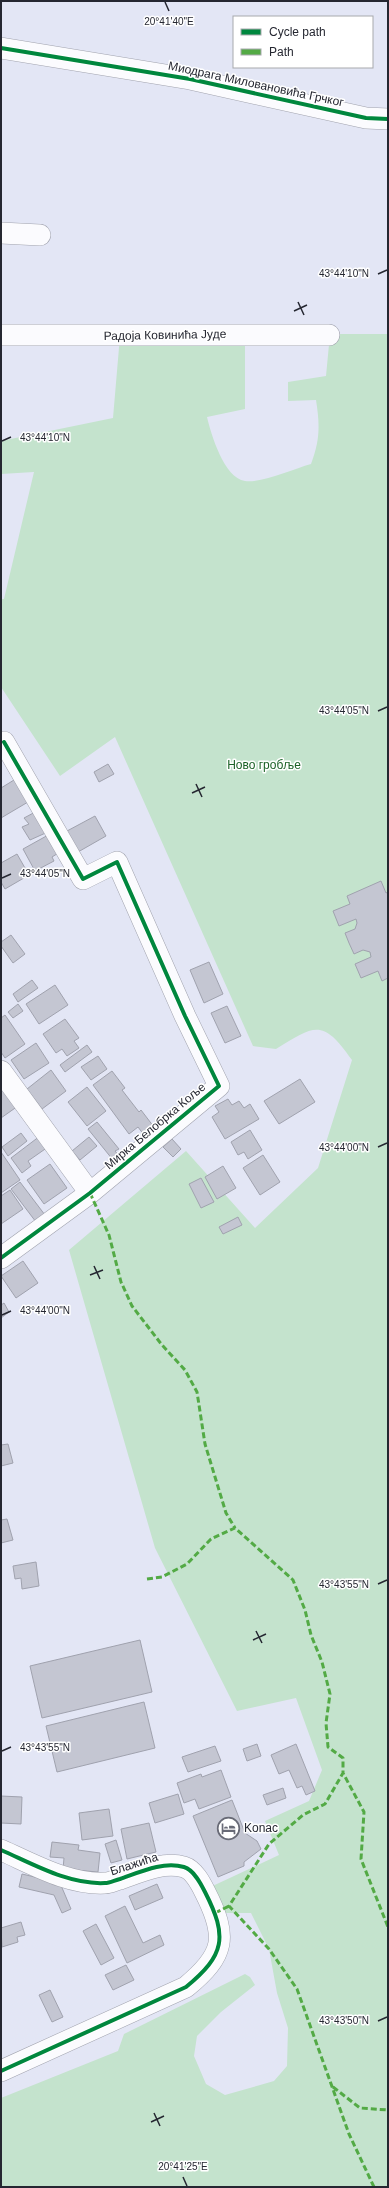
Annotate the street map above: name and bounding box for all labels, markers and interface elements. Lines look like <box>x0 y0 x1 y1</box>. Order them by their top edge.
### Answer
text: 20°41'40"E <box>144 16 194 27</box>
legend <box>233 16 373 68</box>
text: Cycle path <box>269 25 326 39</box>
text: Path <box>269 45 294 59</box>
street label: Миодрага Миловановића Грчког <box>167 59 346 110</box>
text: 43°44'10"N <box>319 268 369 279</box>
street label: Радоја Ковинића Јуде <box>104 327 227 343</box>
text: 43°44'10"N <box>20 432 70 443</box>
text: 43°44'05"N <box>319 705 369 716</box>
park label: Ново гробље <box>227 758 301 772</box>
text: 43°44'05"N <box>20 868 70 879</box>
street label: Мирка Белобрка Коље <box>102 1080 208 1172</box>
text: 43°44'00"N <box>319 1142 369 1153</box>
text: 43°44'00"N <box>20 1305 70 1316</box>
text: 43°43'55"N <box>319 1579 369 1590</box>
text: 43°43'55"N <box>20 1742 70 1753</box>
hotel icon: Konac <box>216 1815 242 1841</box>
place label: Konac <box>244 1821 278 1835</box>
street label: Блажића <box>108 1850 160 1878</box>
text: 43°43'50"N <box>319 2015 369 2026</box>
text: 20°41'25"E <box>158 2161 208 2172</box>

